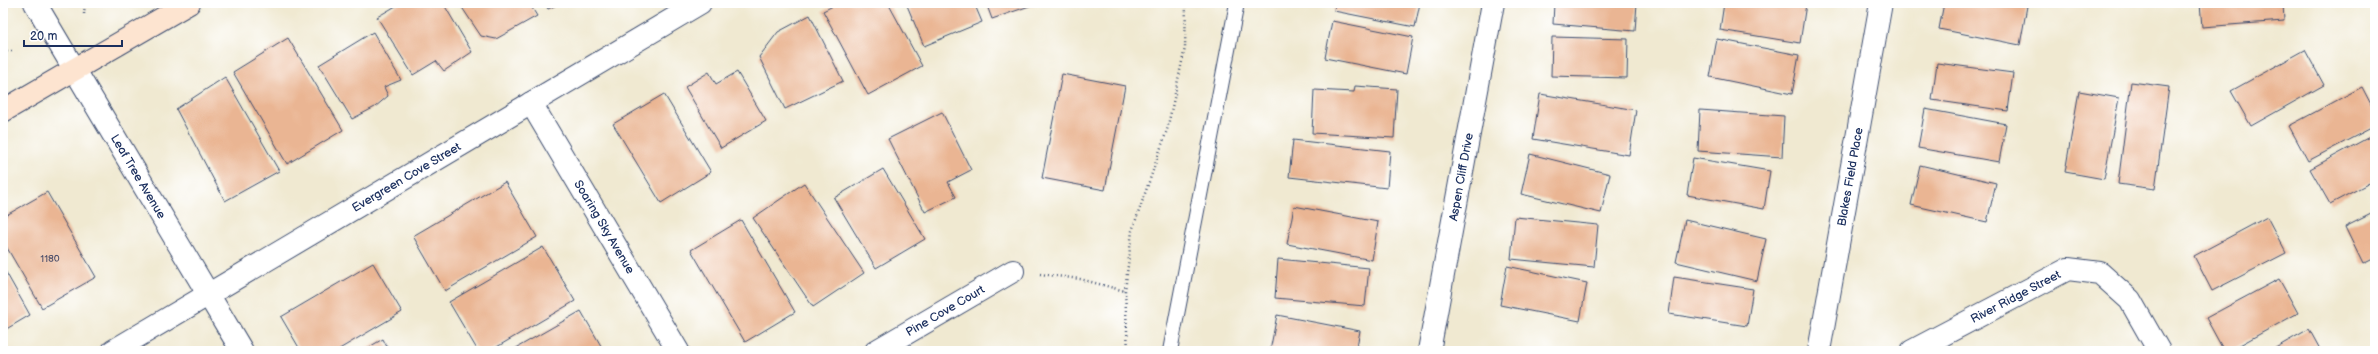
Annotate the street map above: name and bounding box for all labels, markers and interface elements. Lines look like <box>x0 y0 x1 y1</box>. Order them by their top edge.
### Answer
scale bar <box>24 22 122 48</box>
text: 20 m <box>30 29 57 44</box>
street label: Blakes Field Place <box>1834 126 1866 227</box>
street label: Leaf Tree Avenue <box>107 132 169 222</box>
street label: Aspen Cliff Drive <box>1446 132 1476 222</box>
street label: Evergreen Cove Street <box>349 139 464 215</box>
street label: Soaring Sky Avenue <box>571 177 638 276</box>
house number: 1180 <box>40 253 60 265</box>
street label: River Ridge Street <box>1968 267 2063 326</box>
street label: Pine Cove Court <box>903 282 988 340</box>

